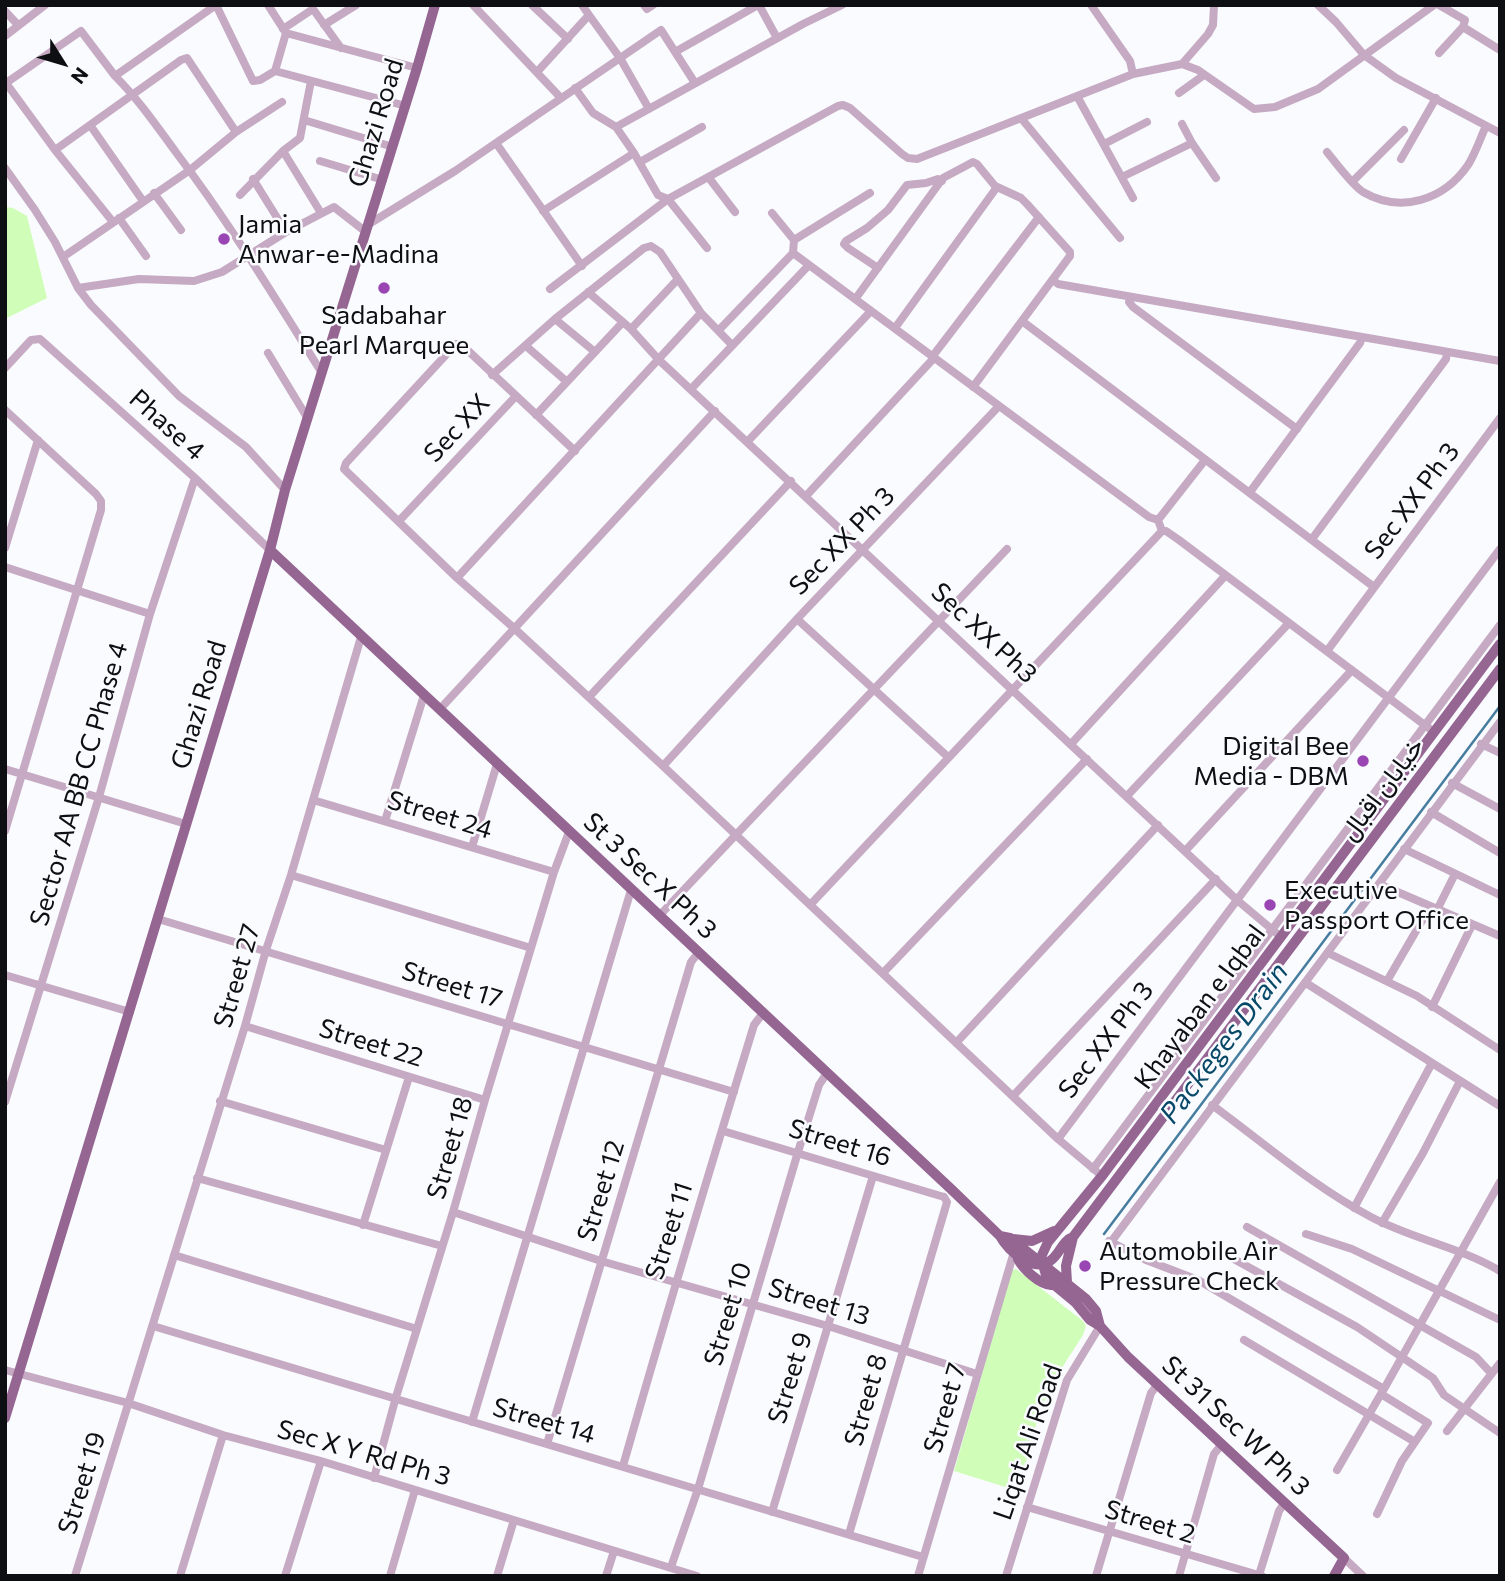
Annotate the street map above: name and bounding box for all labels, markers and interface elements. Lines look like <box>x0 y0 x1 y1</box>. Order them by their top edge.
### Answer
north arrow <box>28 28 98 98</box>
street label: Ghazi Road <box>342 55 410 191</box>
text: N <box>67 63 94 89</box>
place label: Jamia Anwar-e-Madina <box>238 208 439 270</box>
marker: Jamia Anwar-e-Madina <box>216 231 232 247</box>
marker: Sadabahar Pearl Marquee <box>376 280 392 296</box>
place label: Sadabahar Pearl Marquee <box>299 299 469 360</box>
street label: Phase 4 <box>123 383 211 467</box>
street label: Sec XX <box>418 387 496 469</box>
street label: Sec XX Ph 3 <box>1358 436 1466 566</box>
street label: Sec XX Ph 3 <box>783 480 901 602</box>
street label: Sec XX Ph3 <box>925 576 1043 690</box>
street label: Ghazi Road <box>165 637 233 773</box>
street label: Sector AA BB CC Phase 4 <box>23 638 135 930</box>
place label: Digital Bee Media - DBM <box>1193 730 1349 792</box>
street label: خیابان اقبال <box>1333 731 1431 847</box>
marker: Digital Bee Media - DBM <box>1355 753 1371 769</box>
street label: Street 24 <box>384 784 496 846</box>
street label: St 3 Sec X Ph 3 <box>577 806 723 946</box>
place label: Executive Passport Office <box>1284 874 1469 936</box>
marker: Executive Passport Office <box>1262 897 1278 913</box>
street label: Khayaban e Iqbal <box>1128 919 1272 1095</box>
street label: Street 27 <box>207 920 267 1032</box>
street label: Street 17 <box>398 955 506 1015</box>
water label: Packeges Drain <box>1153 956 1295 1130</box>
street label: Sec XX Ph 3 <box>1052 975 1160 1105</box>
street label: Street 22 <box>315 1012 427 1074</box>
street label: Street 18 <box>420 1093 480 1203</box>
street label: Street 16 <box>785 1113 895 1173</box>
street label: Street 12 <box>571 1137 631 1245</box>
street label: Street 11 <box>639 1178 699 1284</box>
place label: Automobile Air Pressure Check <box>1099 1235 1279 1296</box>
street label: Street 10 <box>698 1258 758 1370</box>
marker: Automobile Air Pressure Check <box>1077 1258 1093 1274</box>
street label: Street 13 <box>765 1272 873 1332</box>
street label: Street 9 <box>761 1328 819 1428</box>
street label: Street 8 <box>838 1350 894 1450</box>
street label: St 31 Sec W Ph 3 <box>1156 1350 1316 1502</box>
street label: Street 7 <box>917 1359 973 1457</box>
street label: Liqat Ali Road <box>987 1360 1069 1524</box>
street label: Street 14 <box>489 1392 599 1450</box>
street label: Sec X Y Rd Ph 3 <box>274 1413 454 1493</box>
street label: Street 19 <box>52 1428 112 1538</box>
street label: Street 2 <box>1101 1494 1199 1550</box>

